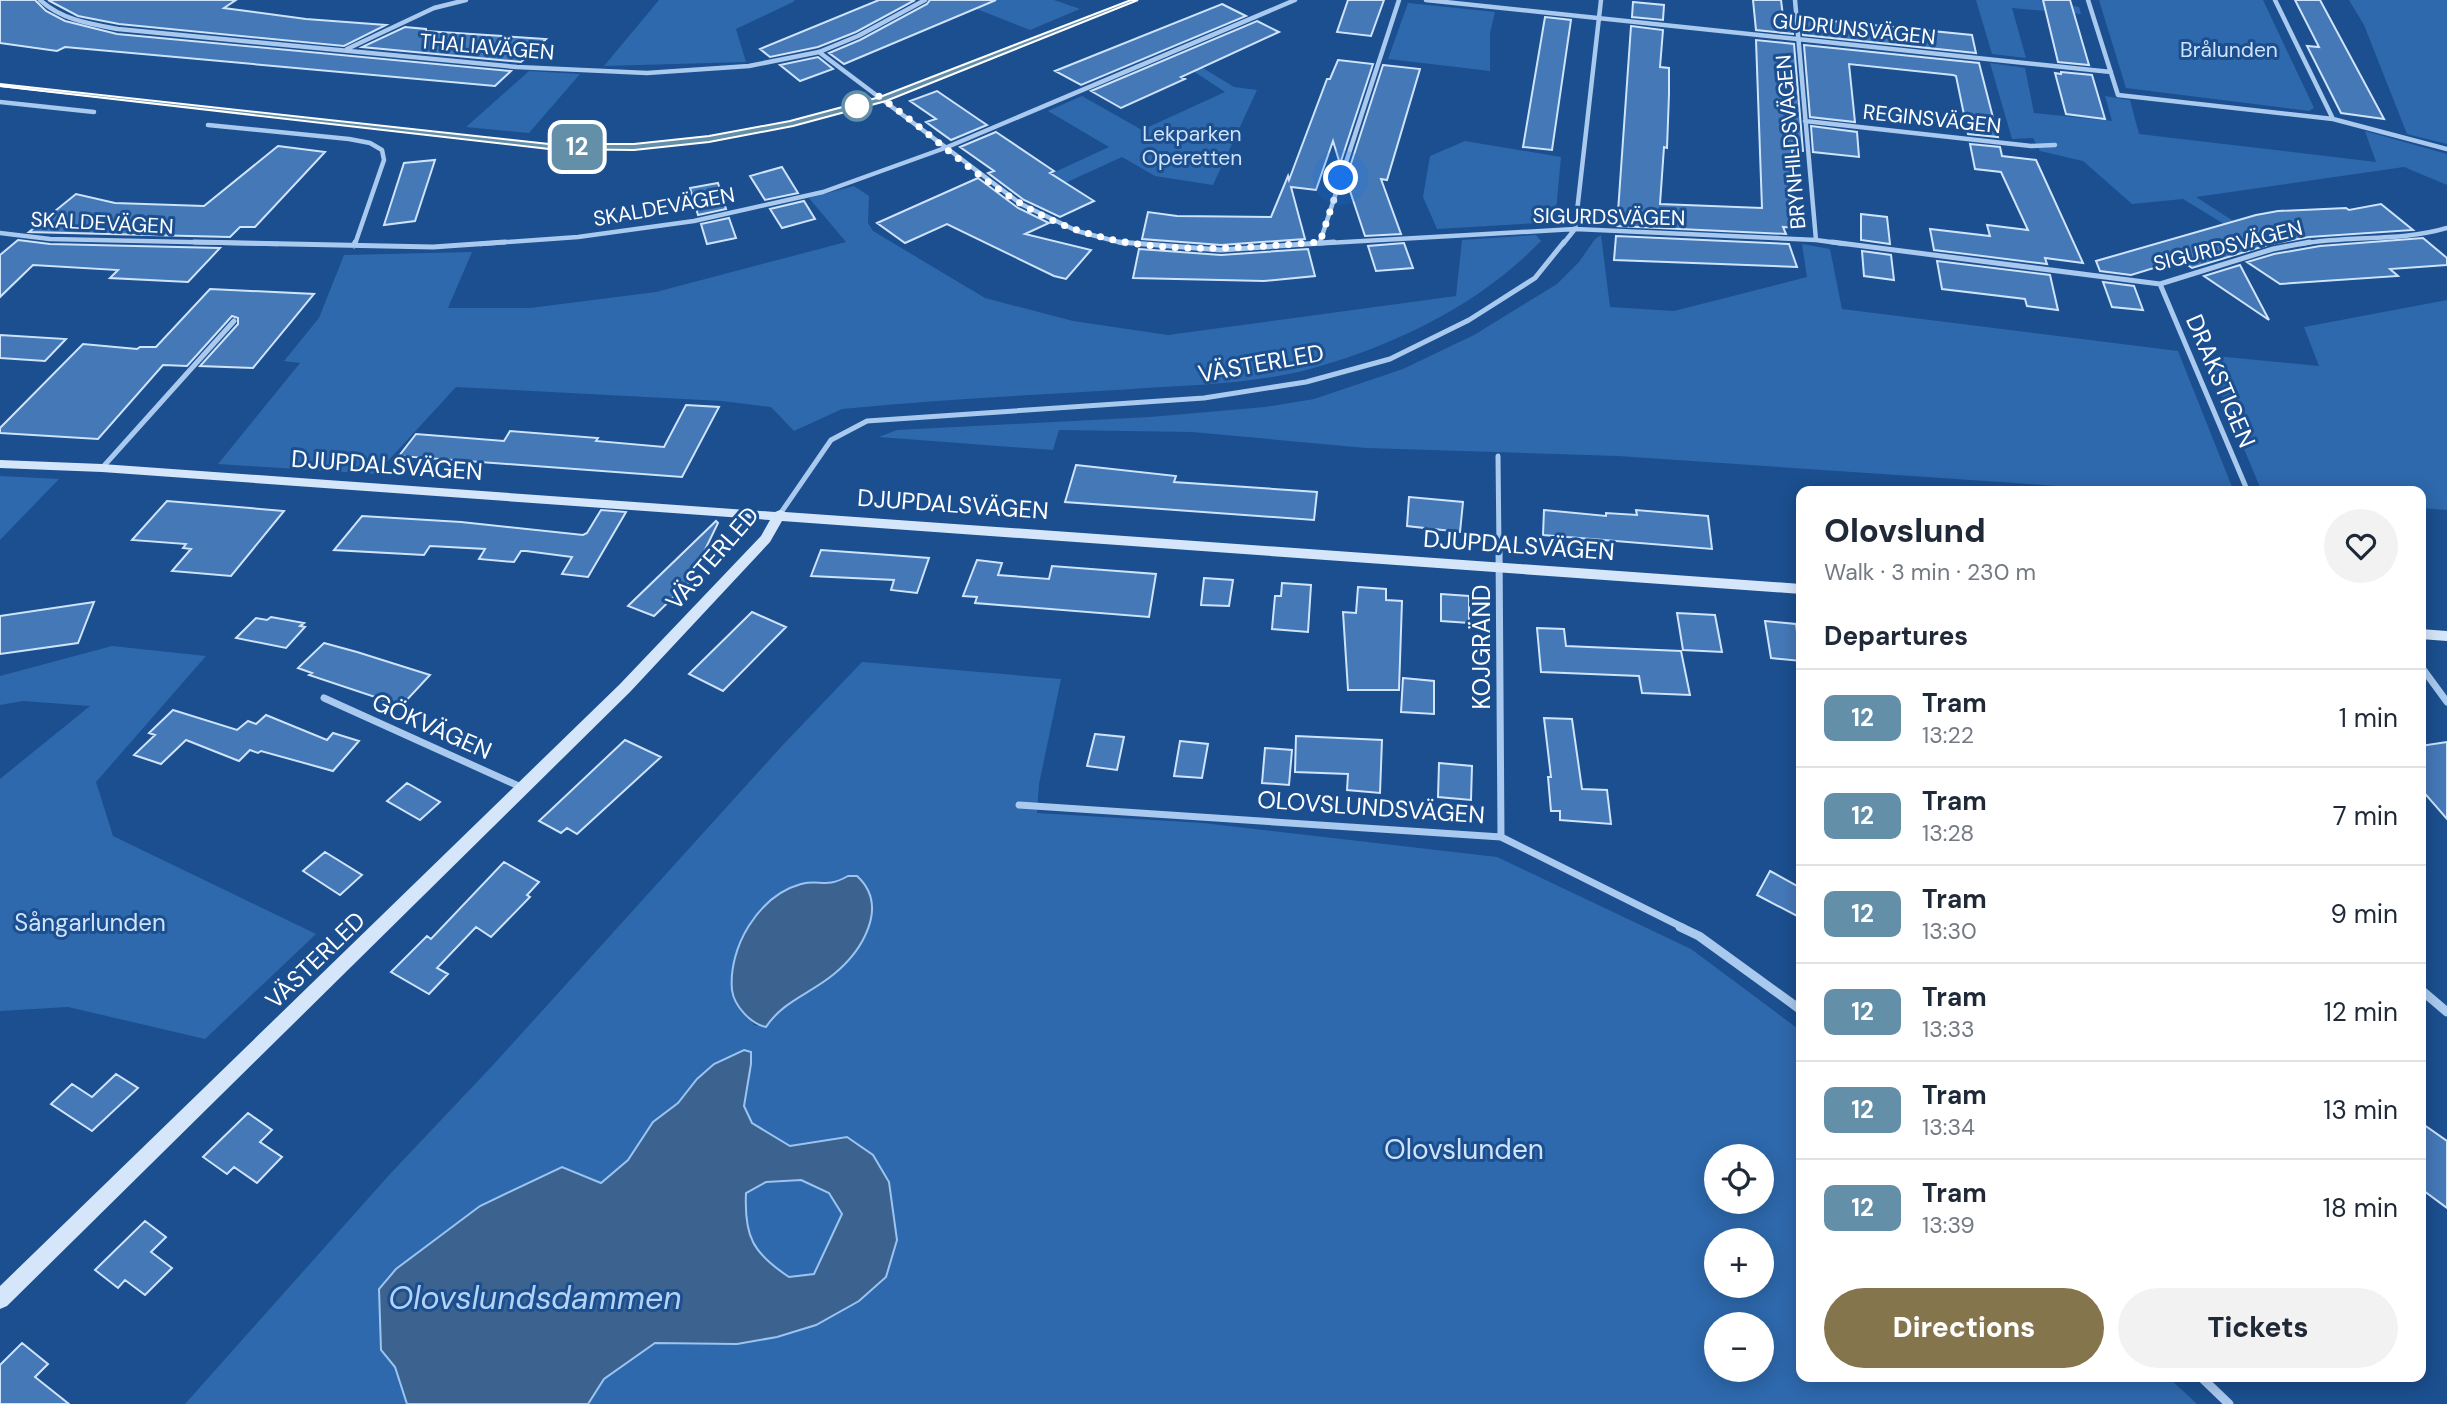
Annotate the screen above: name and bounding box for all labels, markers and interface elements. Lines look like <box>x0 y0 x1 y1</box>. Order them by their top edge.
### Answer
street label: GUDRUNSVÄGEN <box>1771 7 1937 51</box>
street label: THALIAVÄGEN <box>418 27 556 67</box>
park label: Brålunden <box>2180 36 2278 64</box>
street label: BRYNHILDSVÄGEN <box>1769 54 1813 230</box>
unlabelled marker <box>842 91 872 121</box>
street label: REGINSVÄGEN <box>1861 98 2003 140</box>
park label: Lekparken Operetten <box>1142 120 1242 172</box>
line badge: 12 <box>546 124 608 170</box>
text: 12 <box>566 131 588 162</box>
your location <box>1323 160 1358 195</box>
street label: SKALDEVÄGEN <box>591 181 737 233</box>
street label: SIGURDSVÄGEN <box>1532 202 1686 232</box>
street label: SKALDEVÄGEN <box>30 205 174 241</box>
street label: SIGURDSVÄGEN <box>2150 214 2306 278</box>
street label: DRAKSTIGEN <box>2179 310 2263 452</box>
street label: VÄSTERLED <box>1196 337 1326 389</box>
street label: DJUPDALSVÄGEN <box>290 443 484 487</box>
street label: DJUPDALSVÄGEN <box>856 482 1050 526</box>
street label: VÄSTERLED <box>659 500 765 616</box>
text: Olovslund <box>1824 509 1986 552</box>
button: heart <box>2324 509 2398 583</box>
street label: DJUPDALSVÄGEN <box>1422 523 1616 567</box>
text: Walk · 3 min · 230 m <box>1824 557 2036 587</box>
street label: KOJGRÄND <box>1466 584 1497 710</box>
text: Departures <box>1824 619 1968 653</box>
street label: GÖKVÄGEN <box>367 686 497 766</box>
text: Tram <box>1922 686 1987 720</box>
text: 1 min <box>2339 701 2398 735</box>
text: 12 <box>1851 702 1874 733</box>
text: 13:22 <box>1922 720 1974 750</box>
street label: OLOVSLUNDSVÄGEN <box>1256 784 1486 830</box>
text: Tram <box>1922 784 1987 818</box>
text: 7 min <box>2333 799 2398 833</box>
text: 12 <box>1851 800 1874 831</box>
text: 13:28 <box>1922 818 1974 848</box>
text: Tram <box>1922 882 1987 916</box>
text: 9 min <box>2330 897 2398 931</box>
text: 12 <box>1851 898 1874 929</box>
street label: VÄSTERLED <box>258 905 372 1015</box>
park label: Sångarlunden <box>14 907 166 938</box>
text: 13:30 <box>1922 916 1977 946</box>
text: Tram <box>1922 980 1987 1014</box>
text: 12 min <box>2324 995 2398 1029</box>
text: 12 <box>1851 996 1874 1027</box>
text: 13:33 <box>1922 1014 1975 1044</box>
text: Tram <box>1922 1078 1987 1112</box>
text: 13 min <box>2323 1093 2398 1127</box>
text: 12 <box>1851 1094 1874 1125</box>
text: 13:34 <box>1922 1112 1975 1142</box>
park label: Olovslunden <box>1384 1131 1544 1168</box>
map controls <box>1704 1144 1774 1382</box>
button: locate <box>1704 1144 1774 1214</box>
text: Tram <box>1922 1176 1987 1210</box>
text: 18 min <box>2323 1191 2398 1225</box>
text: 12 <box>1851 1192 1874 1223</box>
text: 13:39 <box>1922 1210 1975 1240</box>
button: + <box>1704 1228 1774 1298</box>
water label: Olovslundsdammen <box>388 1277 682 1319</box>
button: Directions <box>1824 1288 2104 1368</box>
button: Tickets <box>2118 1288 2398 1368</box>
button: − <box>1704 1312 1774 1382</box>

